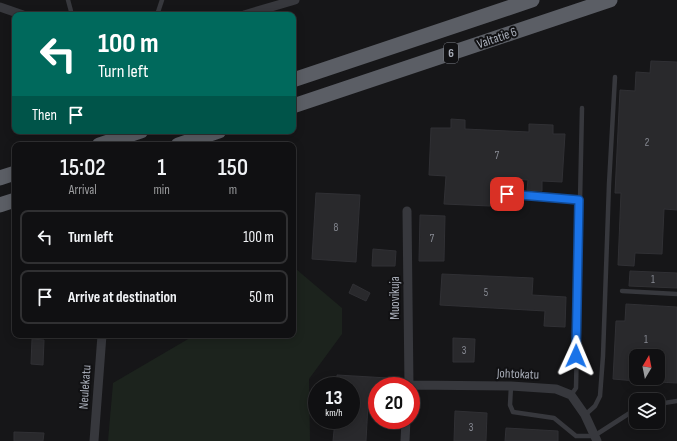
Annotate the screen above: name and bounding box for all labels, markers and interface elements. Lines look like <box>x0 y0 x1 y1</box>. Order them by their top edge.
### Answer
street label: Valtatie 6 <box>475 24 519 52</box>
text: 100 m <box>98 27 159 60</box>
icon: left <box>32 28 84 80</box>
road number: 6 <box>444 43 458 63</box>
text: Turn left <box>98 61 149 82</box>
icon: arrive <box>65 104 87 126</box>
text: Then <box>32 106 57 125</box>
house number: 2 <box>645 136 650 149</box>
house number: 7 <box>495 149 500 162</box>
text: 15:02 <box>60 153 106 182</box>
text: 1 <box>157 153 166 182</box>
text: 150 <box>218 153 248 182</box>
pin <box>490 177 524 211</box>
text: Arrival <box>69 182 97 198</box>
text: min <box>153 182 170 198</box>
text: m <box>229 182 237 198</box>
icon: arrive <box>496 183 518 205</box>
house number: 8 <box>334 221 339 234</box>
icon: left <box>34 226 56 248</box>
text: Turn left <box>68 228 113 247</box>
text: 100 m <box>243 228 274 247</box>
house number: 7 <box>430 232 435 245</box>
house number: 1 <box>651 273 655 286</box>
street label: Muovikuja <box>387 276 403 320</box>
icon: arrive <box>34 286 56 308</box>
house number: 5 <box>484 286 488 299</box>
text: Arrive at destination <box>68 288 177 307</box>
text: 50 m <box>249 288 274 307</box>
house number: 1 <box>644 333 648 346</box>
position arrow <box>555 335 597 377</box>
house number: 3 <box>462 344 467 357</box>
north arrow <box>629 349 665 385</box>
map controls <box>629 349 665 429</box>
street label: Neulekatu <box>75 364 95 410</box>
street label: Johtokatu <box>496 365 539 383</box>
speed limit sign: 20 <box>368 377 420 429</box>
text: 13 <box>326 386 342 410</box>
button: layers <box>629 393 665 429</box>
text: km/h <box>325 407 343 419</box>
house number: 3 <box>469 421 474 434</box>

